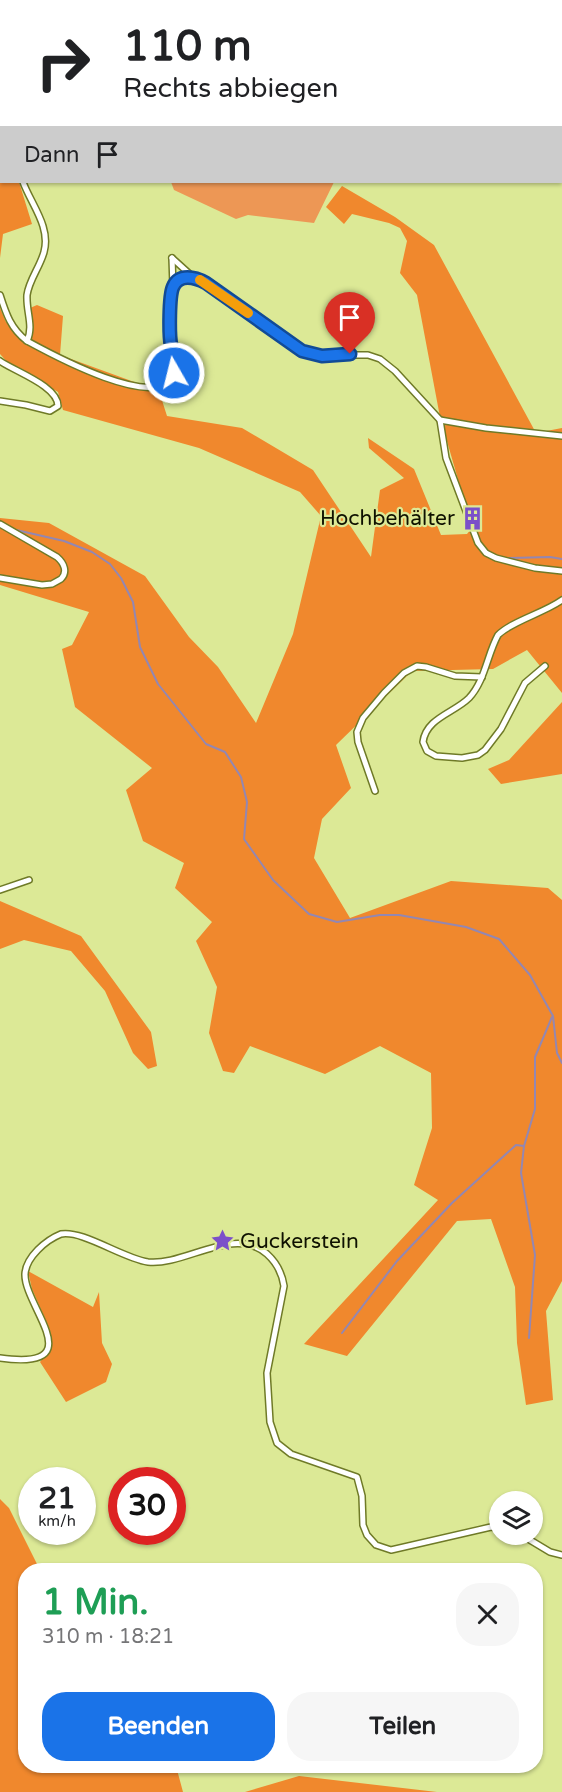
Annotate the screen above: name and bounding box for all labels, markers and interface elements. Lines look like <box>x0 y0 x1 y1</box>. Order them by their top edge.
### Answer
text: 110 m <box>123 21 252 72</box>
icon: right <box>24 24 102 102</box>
text: Rechts abbiegen <box>123 72 338 105</box>
icon: arrive <box>91 138 124 171</box>
text: Dann <box>24 142 79 168</box>
pin <box>324 292 375 354</box>
icon: arrive <box>333 301 366 334</box>
position arrow <box>142 341 206 405</box>
building icon: Hochbehälter <box>460 505 486 531</box>
place label: Hochbehälter <box>320 506 455 531</box>
place icon: Guckerstein <box>209 1228 235 1254</box>
place label: Guckerstein <box>240 1229 359 1254</box>
speed limit sign: 30 <box>108 1467 186 1545</box>
text: 21 <box>38 1480 76 1517</box>
map controls <box>489 1491 543 1545</box>
button: layers <box>489 1491 543 1545</box>
text: km/h <box>38 1512 76 1530</box>
text: 1 Min. <box>42 1581 149 1624</box>
button: close <box>456 1583 519 1646</box>
text: 310 m · 18:21 <box>42 1625 174 1649</box>
button: Beenden <box>42 1692 275 1761</box>
button: Teilen <box>287 1692 519 1761</box>

